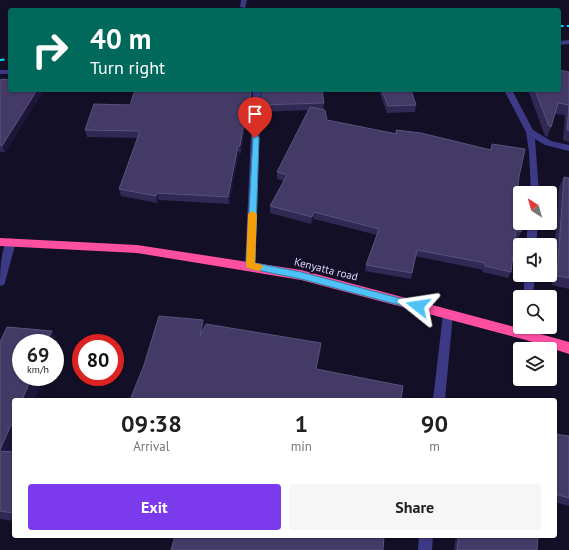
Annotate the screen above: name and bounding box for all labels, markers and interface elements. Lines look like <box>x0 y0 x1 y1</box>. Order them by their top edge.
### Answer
text: 40 m <box>90 20 151 57</box>
icon: right <box>24 24 76 76</box>
text: Turn right <box>90 56 165 79</box>
pin <box>238 97 272 138</box>
icon: arrive <box>244 103 266 125</box>
north arrow <box>513 186 557 230</box>
map controls <box>513 186 557 386</box>
button: sound <box>513 238 557 282</box>
street label: Kenyatta road <box>293 254 359 284</box>
position arrow <box>397 285 439 327</box>
button: search <box>513 290 557 334</box>
speed limit sign: 80 <box>72 334 124 386</box>
text: 69 <box>27 342 49 368</box>
button: layers <box>513 342 557 386</box>
text: km/h <box>27 363 49 376</box>
text: 09:38 <box>121 408 182 439</box>
text: 1 <box>295 408 308 439</box>
text: 90 <box>421 408 448 439</box>
text: Arrival <box>133 438 170 455</box>
text: min <box>291 438 312 455</box>
text: m <box>429 438 440 455</box>
button: Exit <box>28 484 281 530</box>
button: Share <box>289 484 541 530</box>

